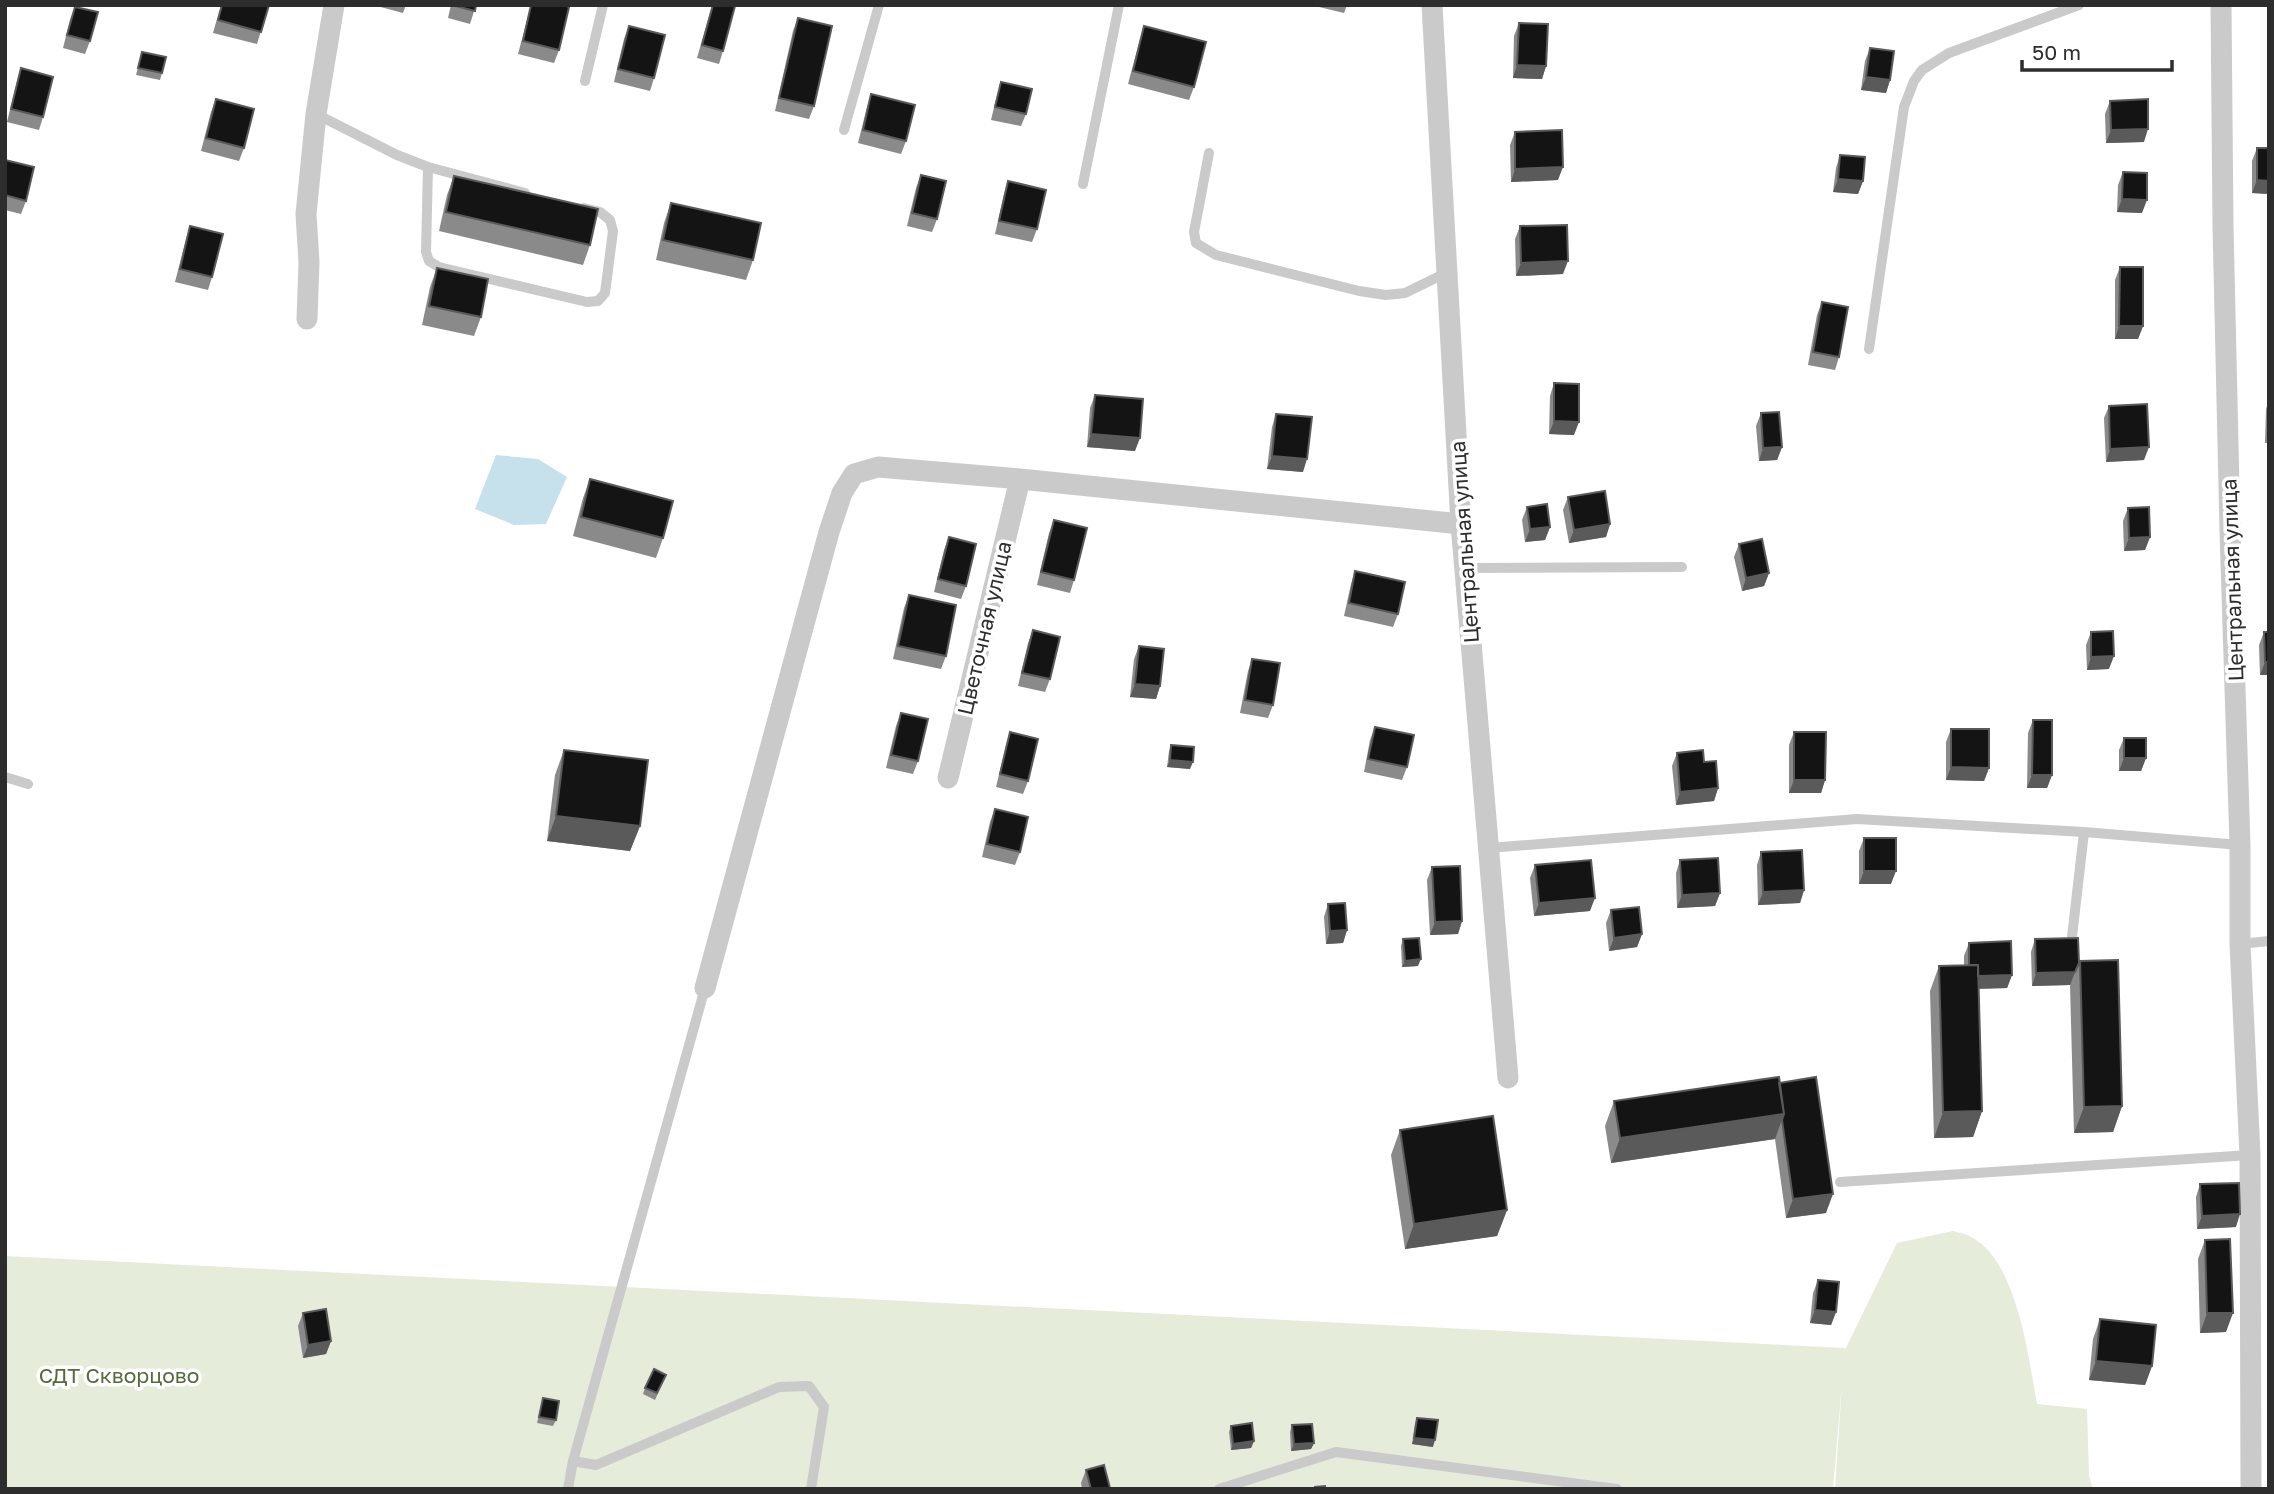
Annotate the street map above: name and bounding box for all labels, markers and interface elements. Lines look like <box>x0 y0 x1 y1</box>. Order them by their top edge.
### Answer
scale bar <box>2022 28 2172 72</box>
text: 50 m <box>2032 39 2081 65</box>
street label: Центральная улица <box>1444 440 1484 644</box>
street label: Центральная улица <box>2215 478 2249 682</box>
street label: Цветочная улица <box>951 539 1017 717</box>
park label: СДТ Скворцово <box>39 1362 199 1388</box>

